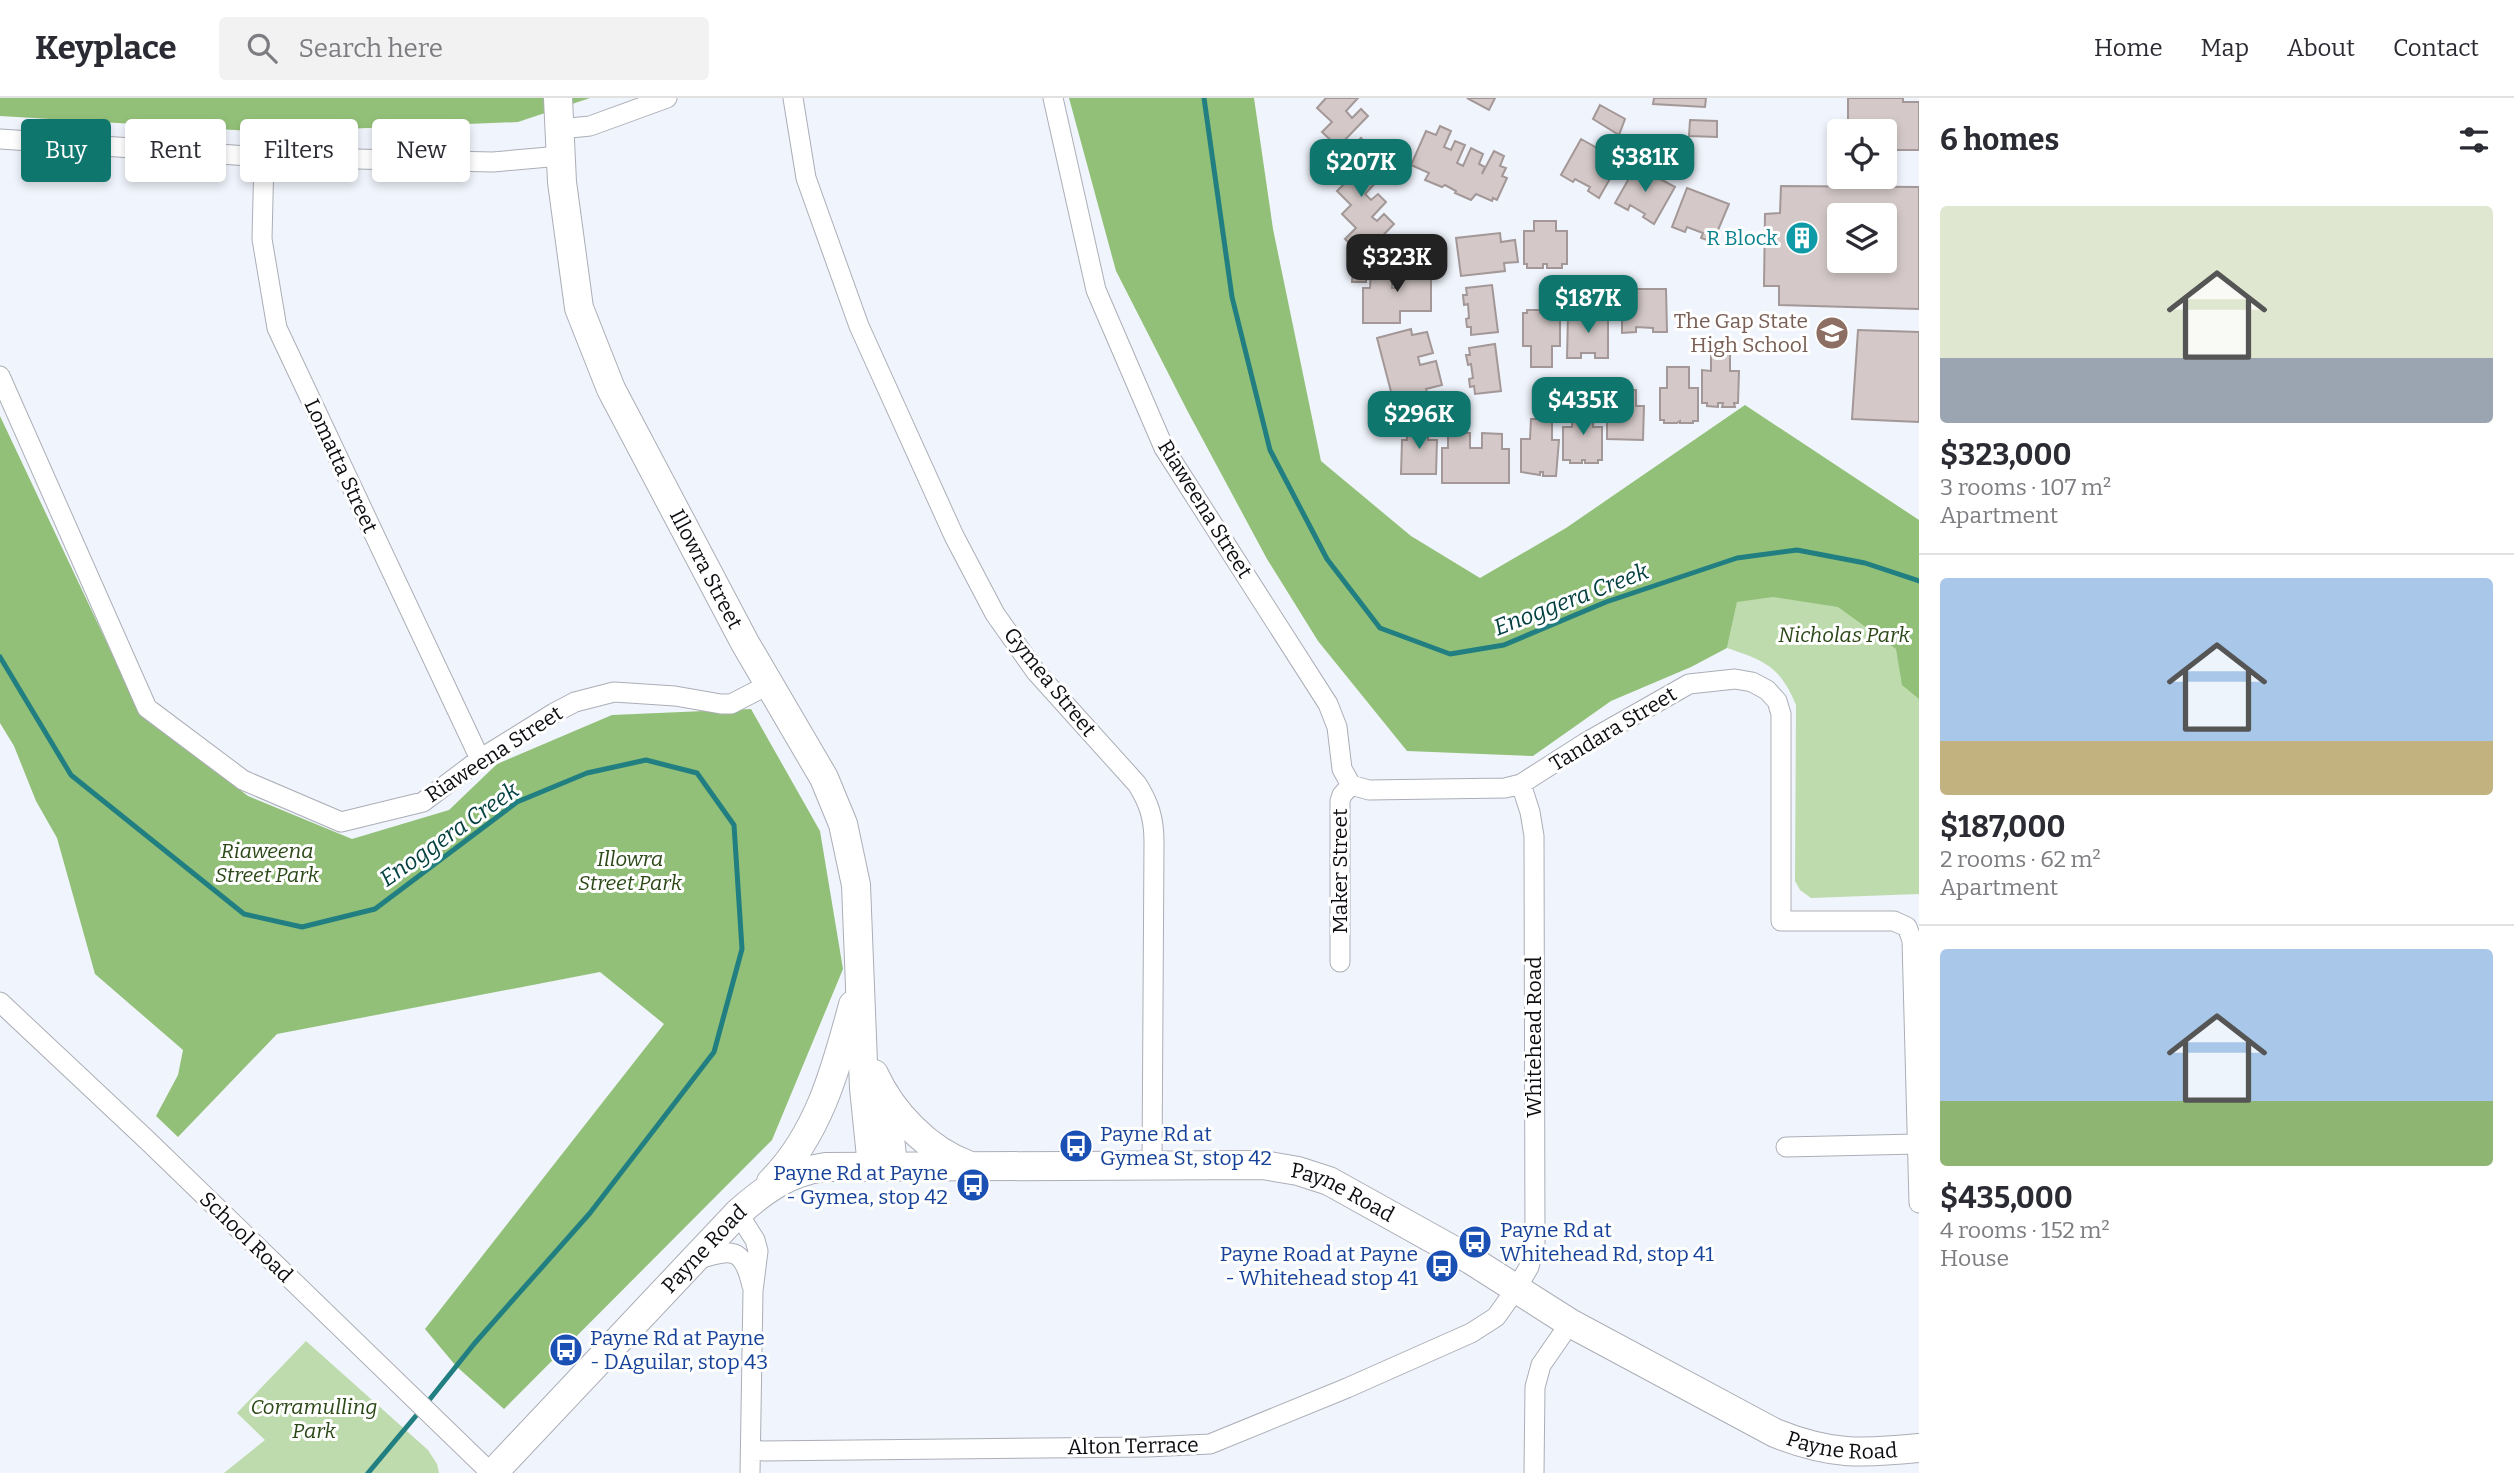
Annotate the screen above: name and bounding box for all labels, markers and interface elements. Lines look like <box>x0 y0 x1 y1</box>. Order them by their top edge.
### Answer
search box <box>219 17 709 80</box>
text: Keyplace <box>35 28 177 68</box>
icon: search <box>243 29 281 67</box>
text: Search here <box>299 33 443 64</box>
text: Home <box>2094 34 2163 62</box>
text: Map <box>2201 34 2249 62</box>
text: About <box>2287 34 2355 62</box>
text: Contact <box>2393 34 2479 62</box>
chip: Buy <box>21 119 111 182</box>
chip: Rent <box>125 119 226 182</box>
chip: Filters <box>240 119 358 182</box>
chip: New <box>372 119 470 182</box>
map controls <box>1827 119 1897 273</box>
button: locate <box>1827 119 1897 189</box>
icon: filters <box>2455 121 2493 159</box>
text: 6 homes <box>1940 122 2059 158</box>
pin: $381K <box>1596 134 1694 194</box>
pin: $207K <box>1312 140 1410 199</box>
text: $381K <box>1611 143 1679 171</box>
text: $207K <box>1326 148 1396 176</box>
button: layers <box>1827 203 1897 273</box>
building icon: R Block <box>1783 219 1821 257</box>
place label: R Block <box>1706 225 1778 251</box>
pin: $323K <box>1348 234 1446 294</box>
text: $323K <box>1362 243 1432 271</box>
icon: home <box>2154 252 2280 378</box>
pin: $187K <box>1539 275 1637 335</box>
text: $187K <box>1555 284 1621 312</box>
place label: The Gap State High School <box>1674 308 1808 358</box>
school or university icon: The Gap State High School <box>1813 314 1851 352</box>
pin: $435K <box>1534 378 1632 437</box>
text: $435K <box>1548 386 1618 414</box>
pin: $296K <box>1370 392 1468 451</box>
street label: Lomatta Street <box>299 395 384 538</box>
text: $296K <box>1384 400 1454 428</box>
street label: Riaweena Street <box>1152 435 1258 583</box>
text: $323,000 <box>1940 437 2072 473</box>
text: 3 rooms · 107 m² <box>1940 473 2111 501</box>
text: Apartment <box>1940 501 2058 529</box>
street label: Illowra Street <box>664 505 748 634</box>
water label: Enoggera Creek <box>1490 556 1653 641</box>
street label: Gymea Street <box>998 622 1102 742</box>
park label: Nicholas Park <box>1778 622 1910 648</box>
icon: home <box>2154 624 2280 750</box>
street label: Tandara Street <box>1545 681 1681 777</box>
street label: Riaweena Street <box>421 700 568 808</box>
water label: Enoggera Creek <box>374 775 524 892</box>
street label: Maker Street <box>1327 808 1353 934</box>
text: $187,000 <box>1940 809 2066 845</box>
park label: Riaweena Street Park <box>215 838 320 888</box>
text: 2 rooms · 62 m² <box>1940 845 2101 873</box>
park label: Illowra Street Park <box>578 846 683 896</box>
text: Apartment <box>1940 873 2058 901</box>
street label: Whitehead Road <box>1521 956 1547 1118</box>
icon: home <box>2154 995 2280 1121</box>
place label: Payne Rd at Gymea St, stop 42 <box>1100 1121 1272 1171</box>
bus stop icon: Payne Rd at Gymea St, stop 42 <box>1057 1127 1095 1165</box>
street label: Payne Road <box>1289 1157 1399 1228</box>
place label: Payne Rd at Payne - Gymea, stop 42 <box>773 1160 948 1210</box>
bus stop icon: Payne Rd at Payne - Gymea, stop 42 <box>954 1166 992 1204</box>
text: $435,000 <box>1940 1180 2073 1216</box>
street label: School Road <box>194 1186 298 1288</box>
street label: Payne Road <box>656 1199 752 1299</box>
text: 4 rooms · 152 m² <box>1940 1216 2110 1244</box>
place label: Payne Rd at Whitehead Rd, stop 41 <box>1500 1217 1714 1267</box>
bus stop icon: Payne Rd at Whitehead Rd, stop 41 <box>1456 1223 1494 1261</box>
place label: Payne Road at Payne - Whitehead stop 41 <box>1220 1241 1418 1291</box>
text: House <box>1940 1244 2009 1272</box>
bus stop icon: Payne Road at Payne - Whitehead stop 41 <box>1423 1247 1461 1285</box>
place label: Payne Rd at Payne - DAguilar, stop 43 <box>590 1325 768 1375</box>
bus stop icon: Payne Rd at Payne - DAguilar, stop 43 <box>547 1331 585 1369</box>
park label: Corramulling Park <box>251 1394 377 1444</box>
street label: Payne Road <box>1783 1425 1898 1465</box>
street label: Alton Terrace <box>1067 1432 1199 1460</box>

